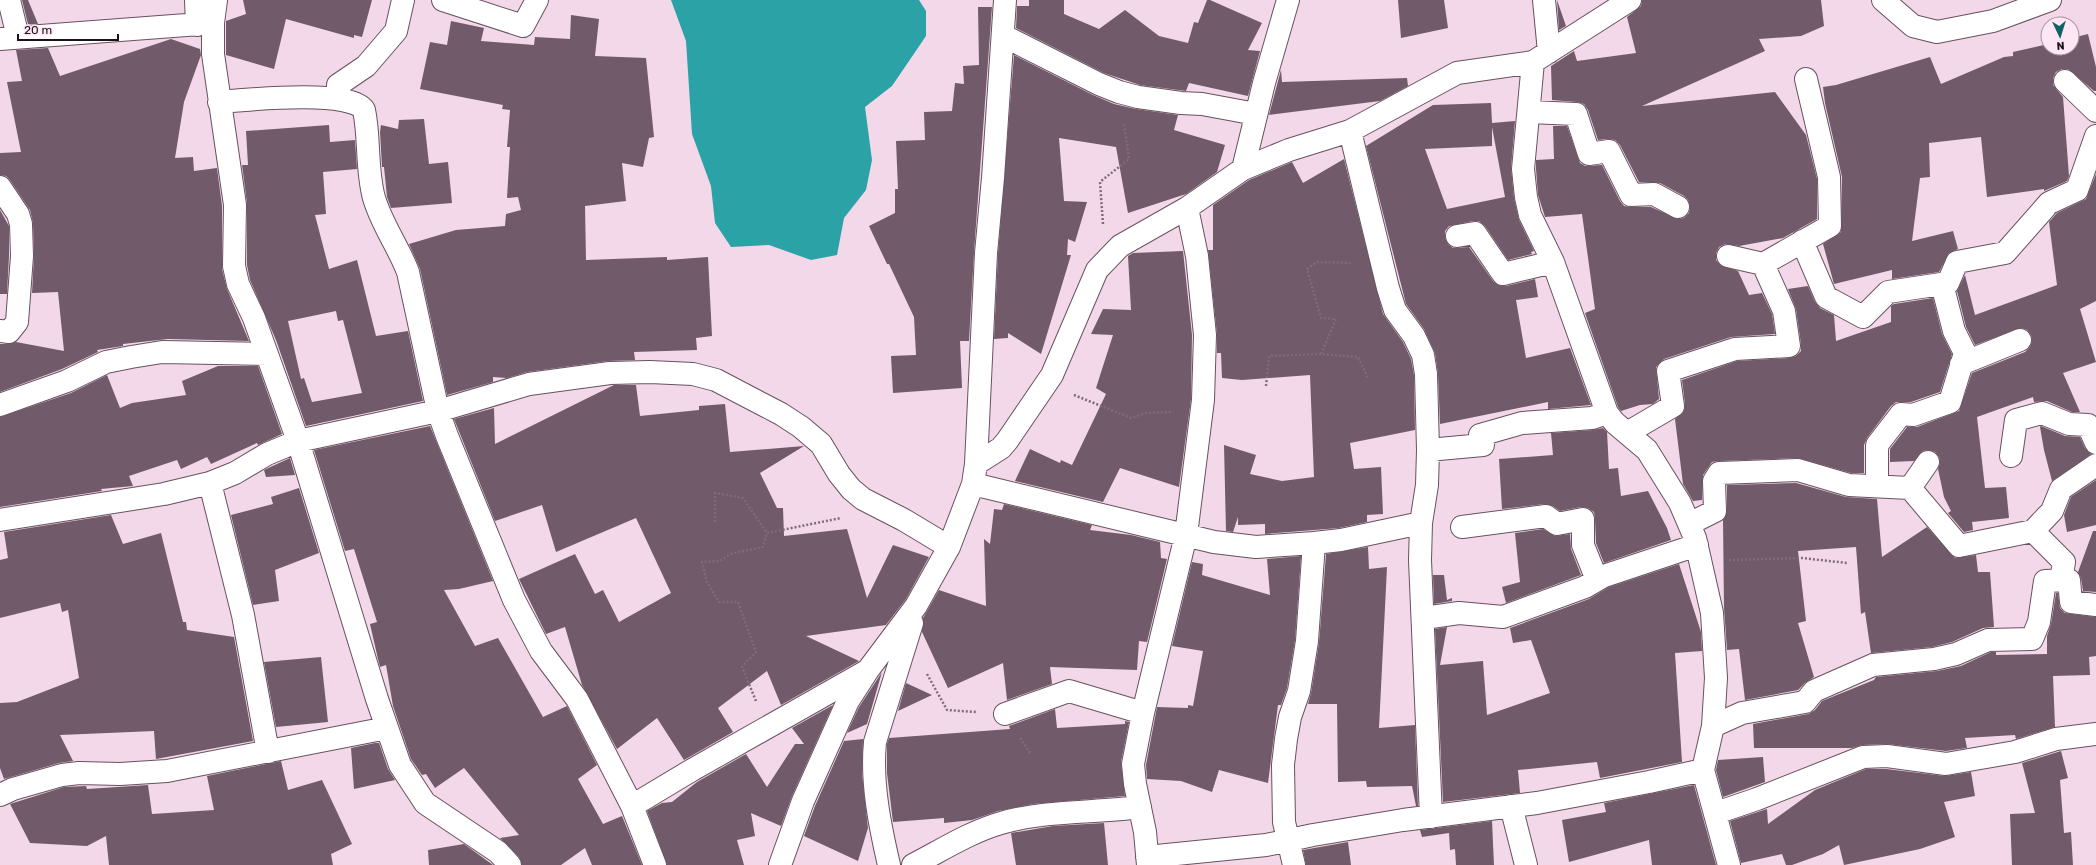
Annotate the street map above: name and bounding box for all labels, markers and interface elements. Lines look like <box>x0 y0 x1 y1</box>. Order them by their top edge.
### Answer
scale bar <box>18 16 118 42</box>
north arrow <box>2040 16 2080 56</box>
text: 20 m <box>24 23 52 37</box>
text: N <box>2056 39 2065 52</box>

